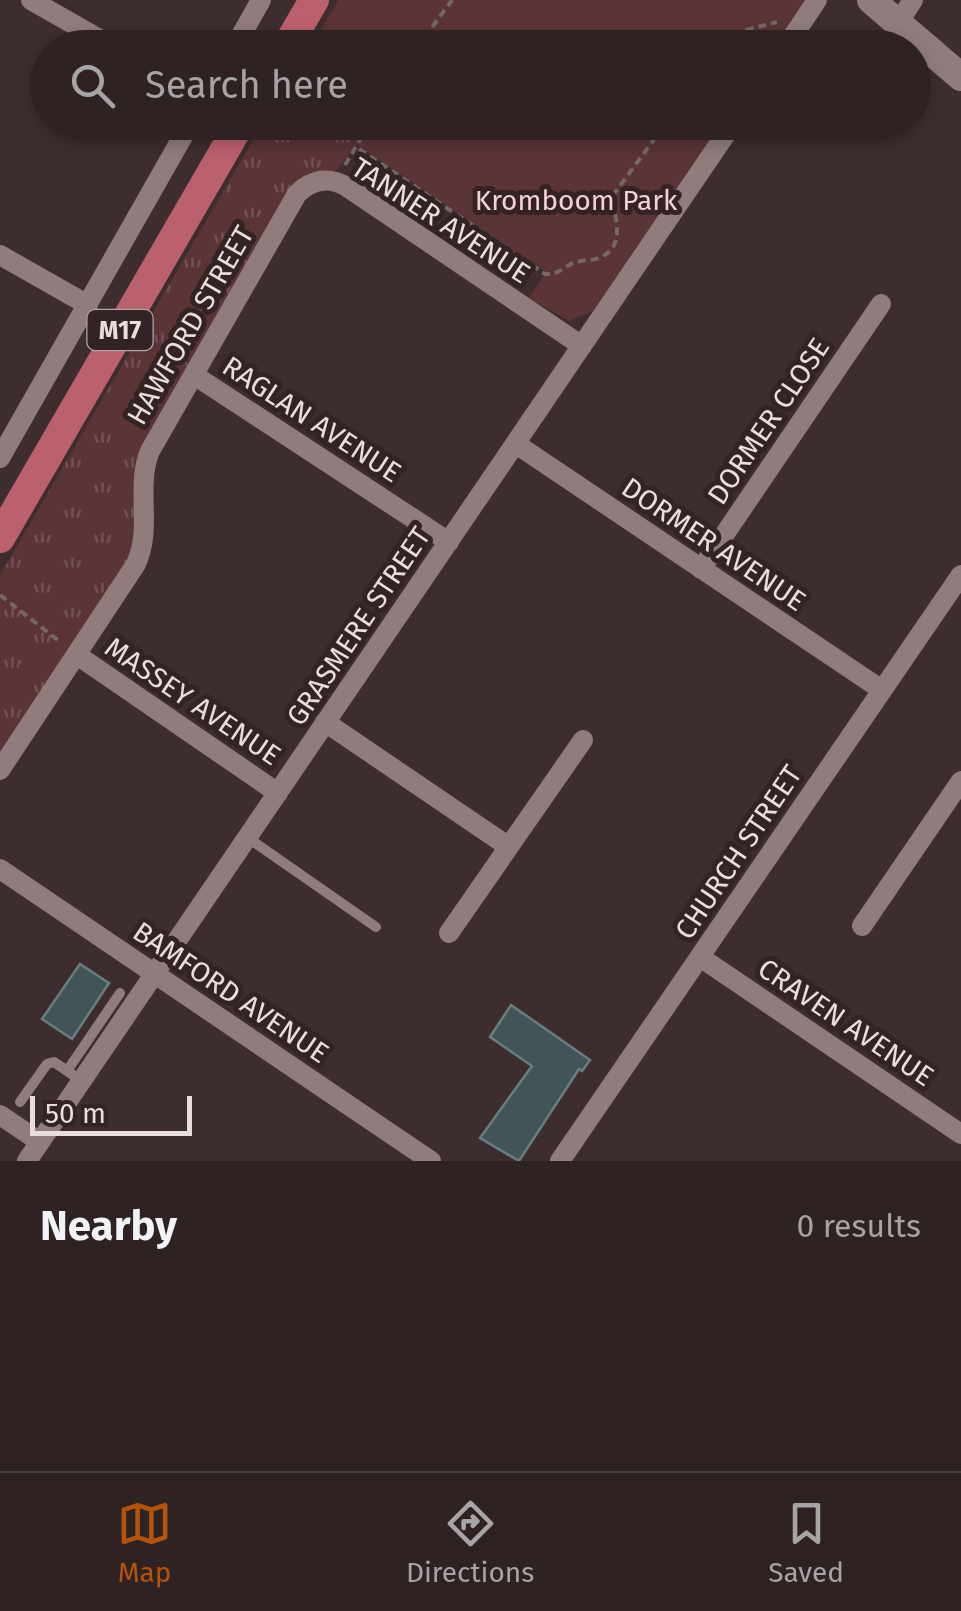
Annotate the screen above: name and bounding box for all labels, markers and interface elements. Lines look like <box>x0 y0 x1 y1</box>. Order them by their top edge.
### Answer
search box <box>30 30 931 140</box>
icon: search <box>65 58 120 113</box>
text: Search here <box>145 62 348 108</box>
street label: TANNER AVENUE <box>346 151 536 290</box>
park label: Kromboom Park <box>475 184 678 217</box>
street label: HAWFORD STREET <box>120 220 261 430</box>
road number: M17 <box>88 310 152 350</box>
street label: DORMER CLOSE <box>701 332 836 511</box>
street label: RAGLAN AVENUE <box>216 350 407 489</box>
street label: DORMER AVENUE <box>616 471 812 618</box>
street label: GRASMERE STREET <box>280 520 437 732</box>
street label: MASSEY AVENUE <box>99 631 287 772</box>
street label: CHURCH STREET <box>668 759 809 945</box>
street label: BAMFORD AVENUE <box>127 915 335 1070</box>
street label: CRAVEN AVENUE <box>752 952 940 1093</box>
scale bar <box>30 1091 192 1136</box>
text: 50 m <box>45 1097 106 1130</box>
text: Nearby <box>40 1201 177 1251</box>
text: 0 results <box>796 1207 921 1245</box>
tab: Map <box>117 1496 172 1589</box>
tab: Directions <box>406 1496 534 1589</box>
tab: Saved <box>768 1496 844 1589</box>

